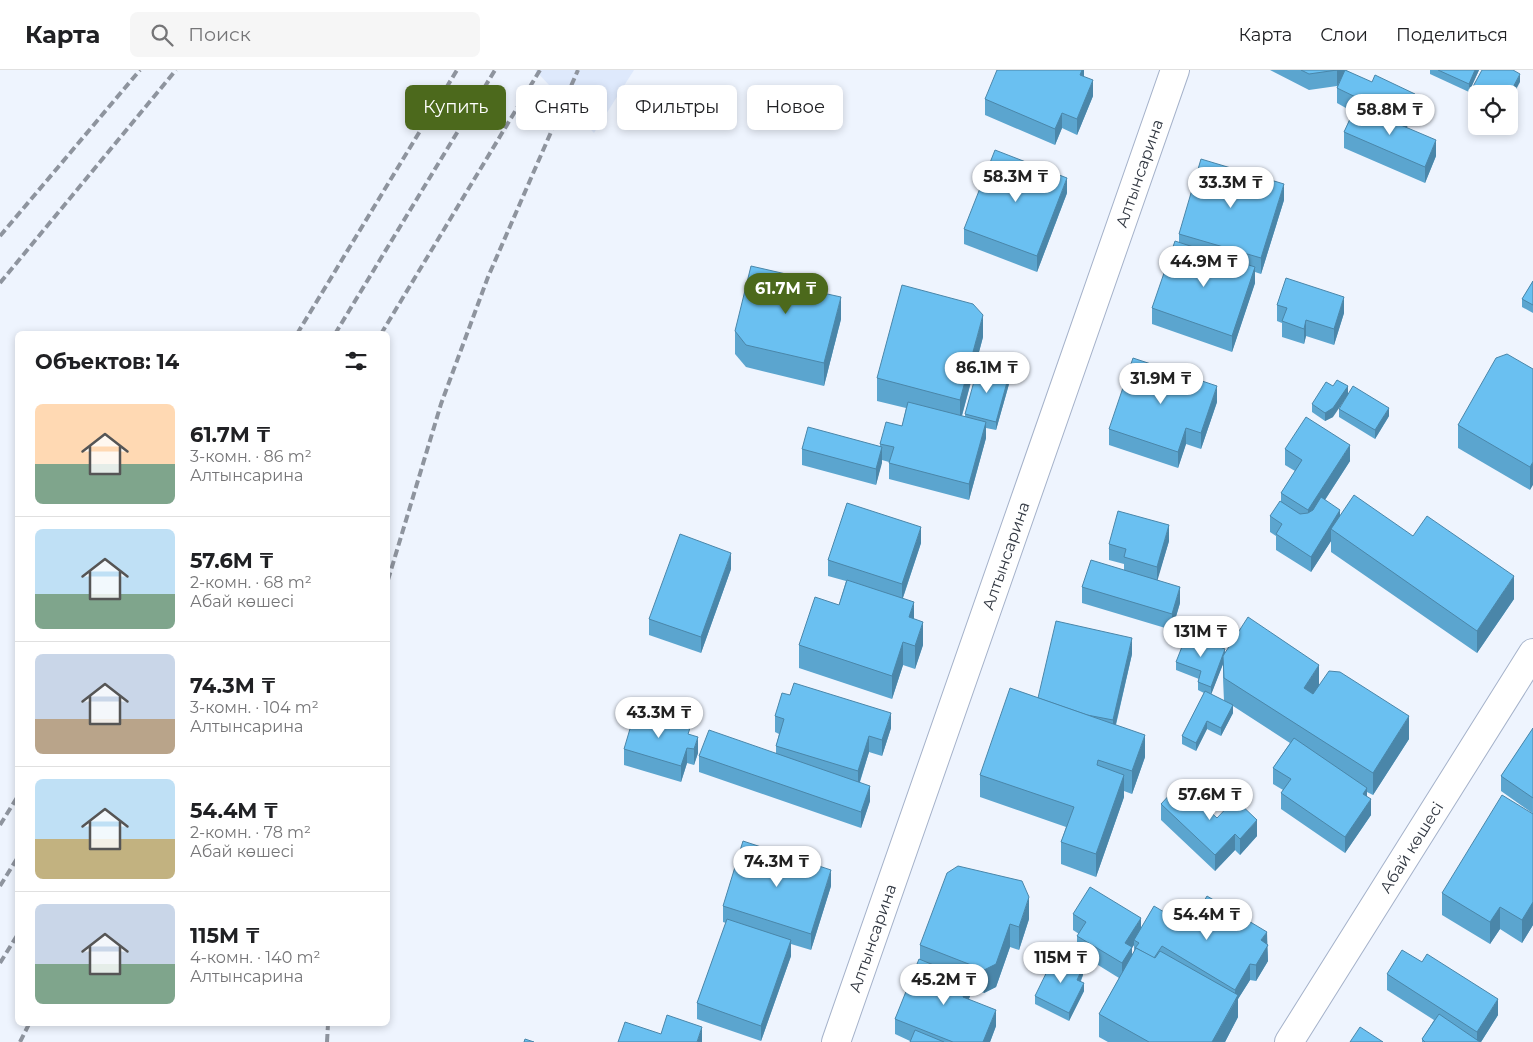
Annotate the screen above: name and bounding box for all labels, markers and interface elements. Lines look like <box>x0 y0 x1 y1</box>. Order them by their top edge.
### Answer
search box <box>130 12 480 57</box>
text: Карта <box>25 20 100 49</box>
icon: search <box>148 21 176 49</box>
text: Поиск <box>188 23 251 46</box>
text: Карта <box>1238 24 1292 46</box>
text: Слои <box>1320 24 1368 46</box>
text: Поделиться <box>1396 24 1508 46</box>
chip: Купить <box>405 85 506 130</box>
chip: Снять <box>516 85 607 130</box>
chip: Фильтры <box>617 85 737 130</box>
chip: Новое <box>747 85 843 130</box>
map controls <box>1468 85 1518 135</box>
button: locate <box>1468 85 1518 135</box>
pin: 58.8M ₸ <box>1344 93 1436 136</box>
text: 58.8M ₸ <box>1357 100 1423 119</box>
street label: Алтынсарина <box>1111 117 1167 230</box>
pin: 58.3M ₸ <box>970 160 1062 203</box>
pin: 33.3M ₸ <box>1185 166 1277 209</box>
text: 58.3M ₸ <box>983 167 1049 186</box>
text: 33.3M ₸ <box>1199 173 1263 192</box>
pin: 44.9M ₸ <box>1158 246 1250 288</box>
text: 44.9M ₸ <box>1170 252 1238 271</box>
pin: 61.7M ₸ <box>740 272 832 315</box>
text: 61.7M ₸ <box>755 279 817 298</box>
icon: filters <box>342 347 370 375</box>
text: Объектов: 14 <box>35 349 179 374</box>
pin: 86.1M ₸ <box>941 352 1033 394</box>
text: 86.1M ₸ <box>956 358 1018 377</box>
pin: 31.9M ₸ <box>1115 362 1207 405</box>
text: 31.9M ₸ <box>1130 369 1192 388</box>
text: 61.7M ₸ <box>190 422 271 447</box>
icon: home <box>75 424 135 484</box>
text: 3-комн. · 86 m² <box>190 447 312 466</box>
text: Алтынсарина <box>190 466 303 485</box>
street label: Алтынсарина <box>978 499 1033 612</box>
text: 57.6M ₸ <box>190 548 274 573</box>
icon: home <box>75 549 135 609</box>
text: 2-комн. · 68 m² <box>190 573 312 592</box>
text: Абай көшесі <box>190 592 294 611</box>
pin: 131M ₸ <box>1160 616 1242 658</box>
text: 131M ₸ <box>1174 622 1228 641</box>
text: 74.3M ₸ <box>190 673 276 698</box>
icon: home <box>75 674 135 734</box>
pin: 43.3M ₸ <box>613 696 705 739</box>
text: 3-комн. · 104 m² <box>190 698 319 717</box>
text: 43.3M ₸ <box>626 703 692 722</box>
text: Алтынсарина <box>190 717 303 736</box>
pin: 57.6M ₸ <box>1164 778 1256 821</box>
text: 57.6M ₸ <box>1178 785 1242 804</box>
text: 54.4M ₸ <box>190 798 279 823</box>
street label: Абай көшесі <box>1375 798 1447 896</box>
icon: home <box>75 799 135 859</box>
text: 2-комн. · 78 m² <box>190 823 311 842</box>
text: Абай көшесі <box>190 842 294 861</box>
pin: 74.3M ₸ <box>731 846 823 888</box>
text: 74.3M ₸ <box>744 852 810 871</box>
street label: Алтынсарина <box>845 881 900 995</box>
pin: 54.4M ₸ <box>1161 898 1253 941</box>
text: 54.4M ₸ <box>1173 905 1241 924</box>
text: 115M ₸ <box>190 923 260 948</box>
icon: home <box>75 924 135 984</box>
pin: 115M ₸ <box>1020 942 1102 984</box>
text: 4-комн. · 140 m² <box>190 948 320 967</box>
text: 115M ₸ <box>1034 948 1088 967</box>
pin: 45.2M ₸ <box>898 964 990 1006</box>
text: Алтынсарина <box>190 967 303 986</box>
text: 45.2M ₸ <box>911 970 977 989</box>

